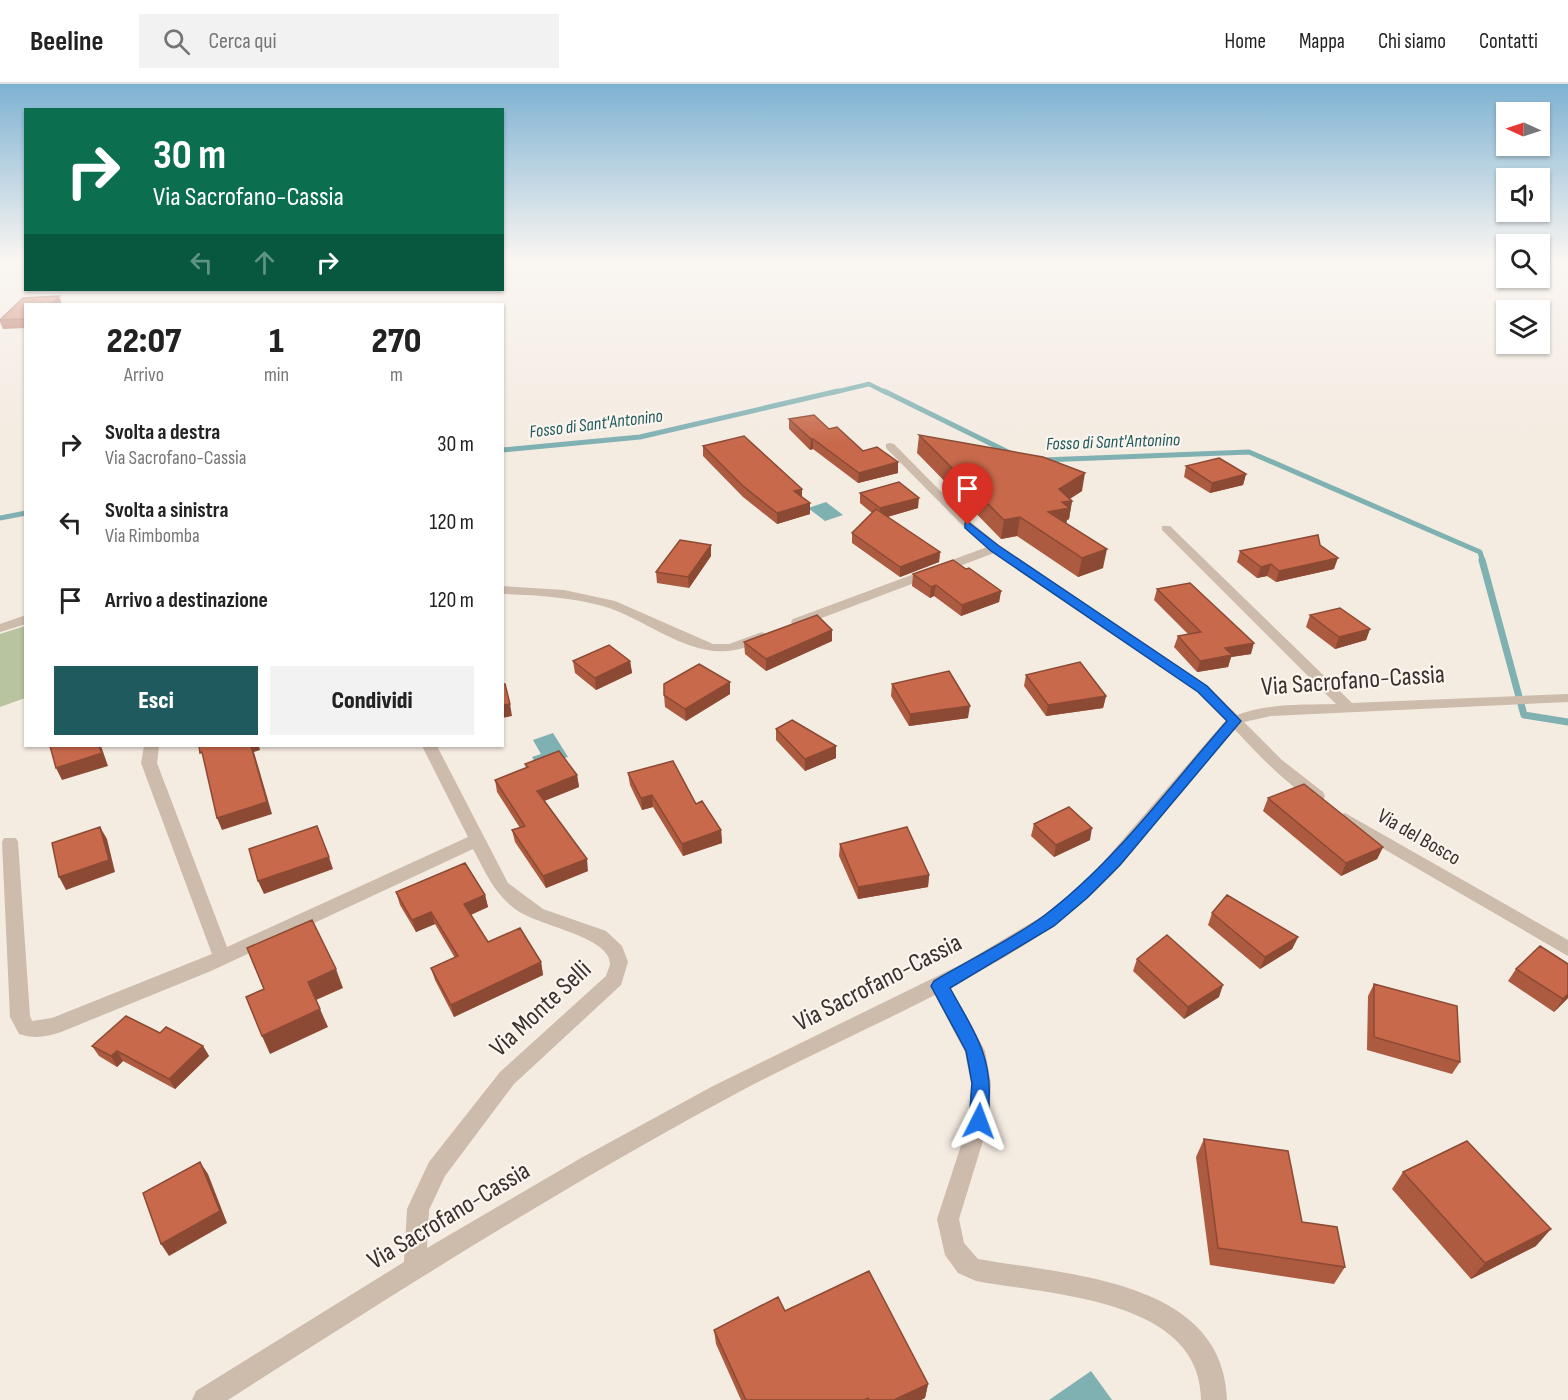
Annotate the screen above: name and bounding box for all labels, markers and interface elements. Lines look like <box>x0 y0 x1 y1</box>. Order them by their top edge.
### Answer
search box <box>139 14 559 68</box>
text: Beeline <box>30 25 103 58</box>
icon: search <box>160 25 193 58</box>
text: Cerca qui <box>208 28 277 55</box>
text: Home <box>1225 29 1266 54</box>
text: Mappa <box>1299 29 1345 54</box>
text: Chi siamo <box>1378 29 1446 54</box>
text: Contatti <box>1479 29 1538 54</box>
north arrow <box>1496 102 1550 156</box>
map controls <box>1496 102 1550 354</box>
text: 30 m <box>153 130 226 181</box>
icon: right <box>54 132 132 210</box>
button: sound <box>1496 168 1550 222</box>
text: Via Sacrofano-Cassia <box>153 181 344 213</box>
button: search <box>1496 234 1550 288</box>
icon: left <box>185 246 218 279</box>
icon: ahead <box>248 246 281 279</box>
icon: right <box>311 246 344 279</box>
button: layers <box>1496 300 1550 354</box>
text: 22:07 <box>107 320 181 363</box>
text: 1 <box>269 320 284 363</box>
text: 270 <box>372 320 421 363</box>
text: Arrivo <box>124 363 164 387</box>
text: min <box>264 363 289 387</box>
text: m <box>390 363 403 387</box>
water label: Fosso di Sant'Antonino <box>528 405 665 443</box>
text: Svolta a destra <box>105 419 220 446</box>
icon: right <box>54 428 87 461</box>
water label: Fosso di Sant'Antonino <box>1046 429 1181 455</box>
text: 30 m <box>437 431 474 458</box>
text: Via Sacrofano-Cassia <box>105 446 246 470</box>
pin <box>942 463 993 525</box>
icon: arrive <box>951 472 984 505</box>
text: Svolta a sinistra <box>105 497 228 524</box>
icon: left <box>54 506 87 539</box>
text: 120 m <box>430 509 474 536</box>
text: Via Rimbomba <box>105 524 200 548</box>
icon: arrive <box>54 584 87 617</box>
text: Arrivo a destinazione <box>105 587 268 614</box>
text: 120 m <box>430 587 474 614</box>
street label: Via Sacrofano-Cassia <box>1260 659 1446 703</box>
button: Esci <box>54 666 258 735</box>
button: Condividi <box>270 666 474 735</box>
street label: Via del Bosco <box>1373 803 1465 871</box>
street label: Via Sacrofano-Cassia <box>789 927 967 1039</box>
street label: Via Monte Selli <box>484 954 598 1064</box>
position arrow <box>947 1089 1011 1153</box>
street label: Via Sacrofano-Cassia <box>362 1155 536 1277</box>

